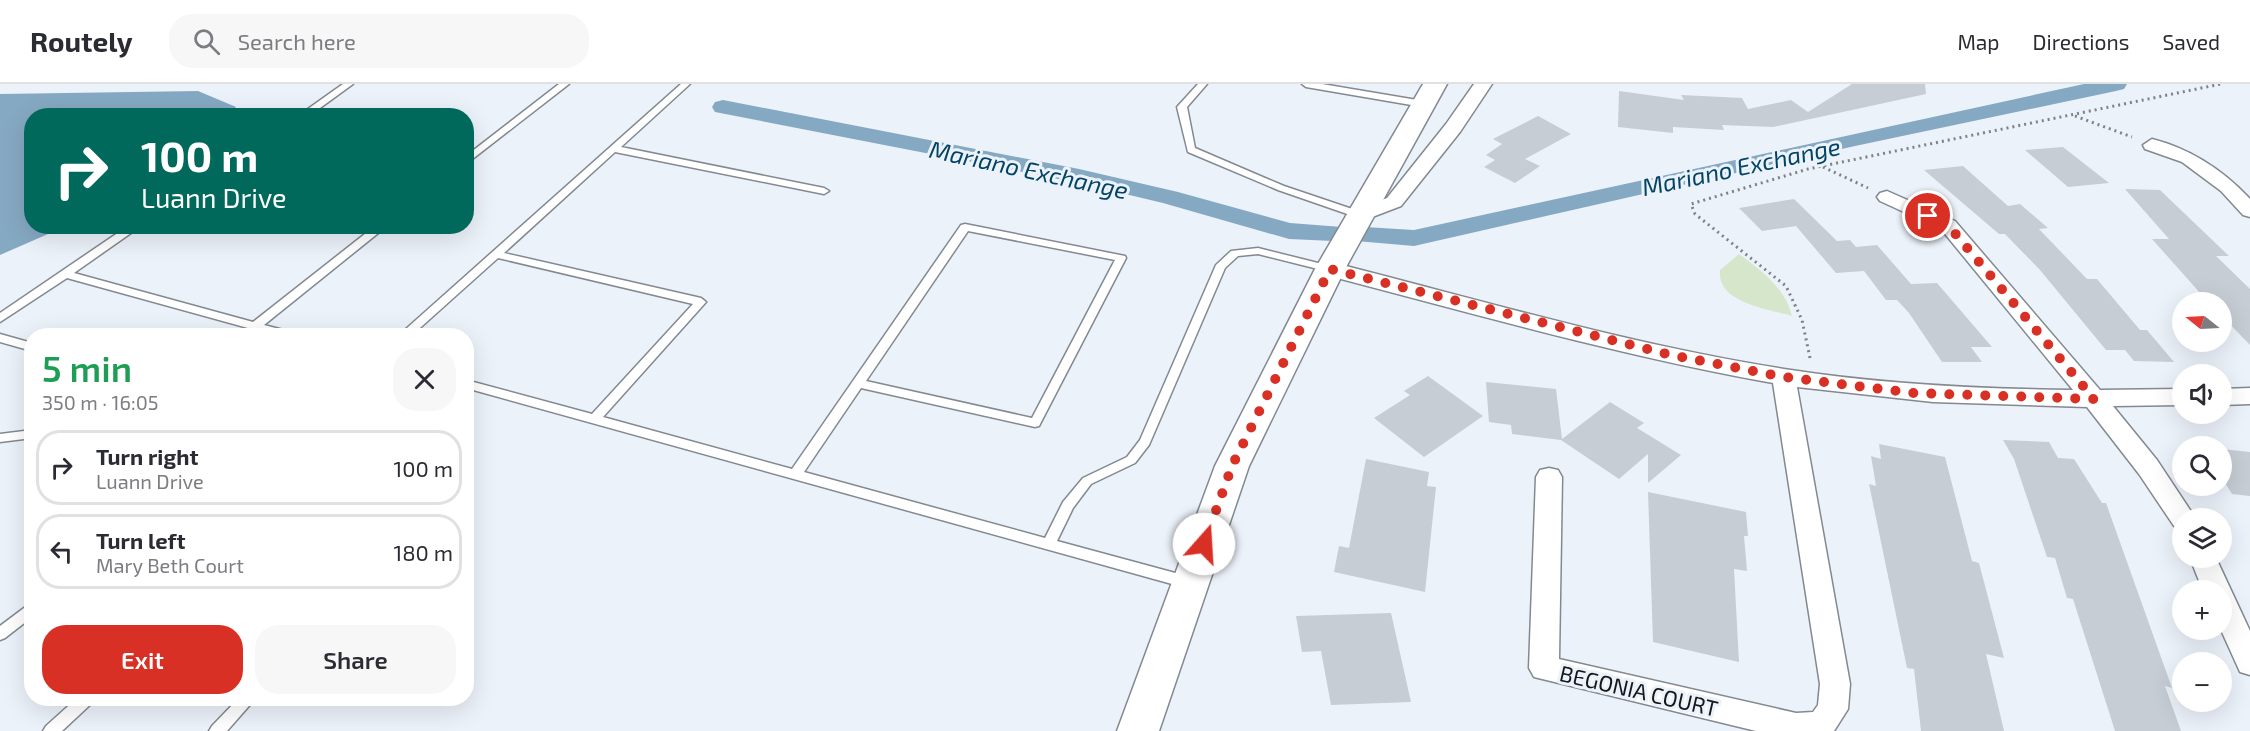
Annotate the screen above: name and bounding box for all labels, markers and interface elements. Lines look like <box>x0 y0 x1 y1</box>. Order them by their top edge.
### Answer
search box <box>169 14 589 68</box>
text: Routely <box>30 24 133 58</box>
icon: search <box>190 25 223 58</box>
text: Search here <box>238 28 356 54</box>
text: Map <box>1957 29 2000 54</box>
text: Directions <box>2033 29 2129 54</box>
text: Saved <box>2162 29 2220 54</box>
text: 100 m <box>141 130 258 180</box>
water label: Mariano Exchange <box>1639 131 1843 201</box>
icon: right <box>42 132 120 210</box>
water label: Mariano Exchange <box>927 134 1131 204</box>
text: Luann Drive <box>141 181 287 213</box>
pin <box>1902 190 1953 241</box>
icon: arrive <box>1911 199 1944 232</box>
north arrow <box>2172 292 2232 352</box>
map controls <box>2172 292 2232 712</box>
text: 5 min <box>42 346 132 389</box>
button: close <box>393 348 456 411</box>
button: sound <box>2172 364 2232 424</box>
text: 350 m · 16:05 <box>42 390 158 414</box>
button: search <box>2172 436 2232 496</box>
text: Turn right <box>96 443 198 469</box>
icon: right <box>45 451 78 484</box>
text: 100 m <box>394 455 453 481</box>
text: Luann Drive <box>96 469 204 493</box>
button: layers <box>2172 508 2232 568</box>
position arrow <box>1172 512 1236 576</box>
text: Turn left <box>96 527 185 553</box>
icon: left <box>45 535 78 568</box>
text: 180 m <box>393 539 453 565</box>
text: Mary Beth Court <box>96 553 244 577</box>
button: + <box>2172 580 2232 640</box>
button: Exit <box>42 625 243 694</box>
button: Share <box>255 625 456 694</box>
button: − <box>2172 652 2232 712</box>
street label: BEGONIA COURT <box>1557 659 1721 721</box>

